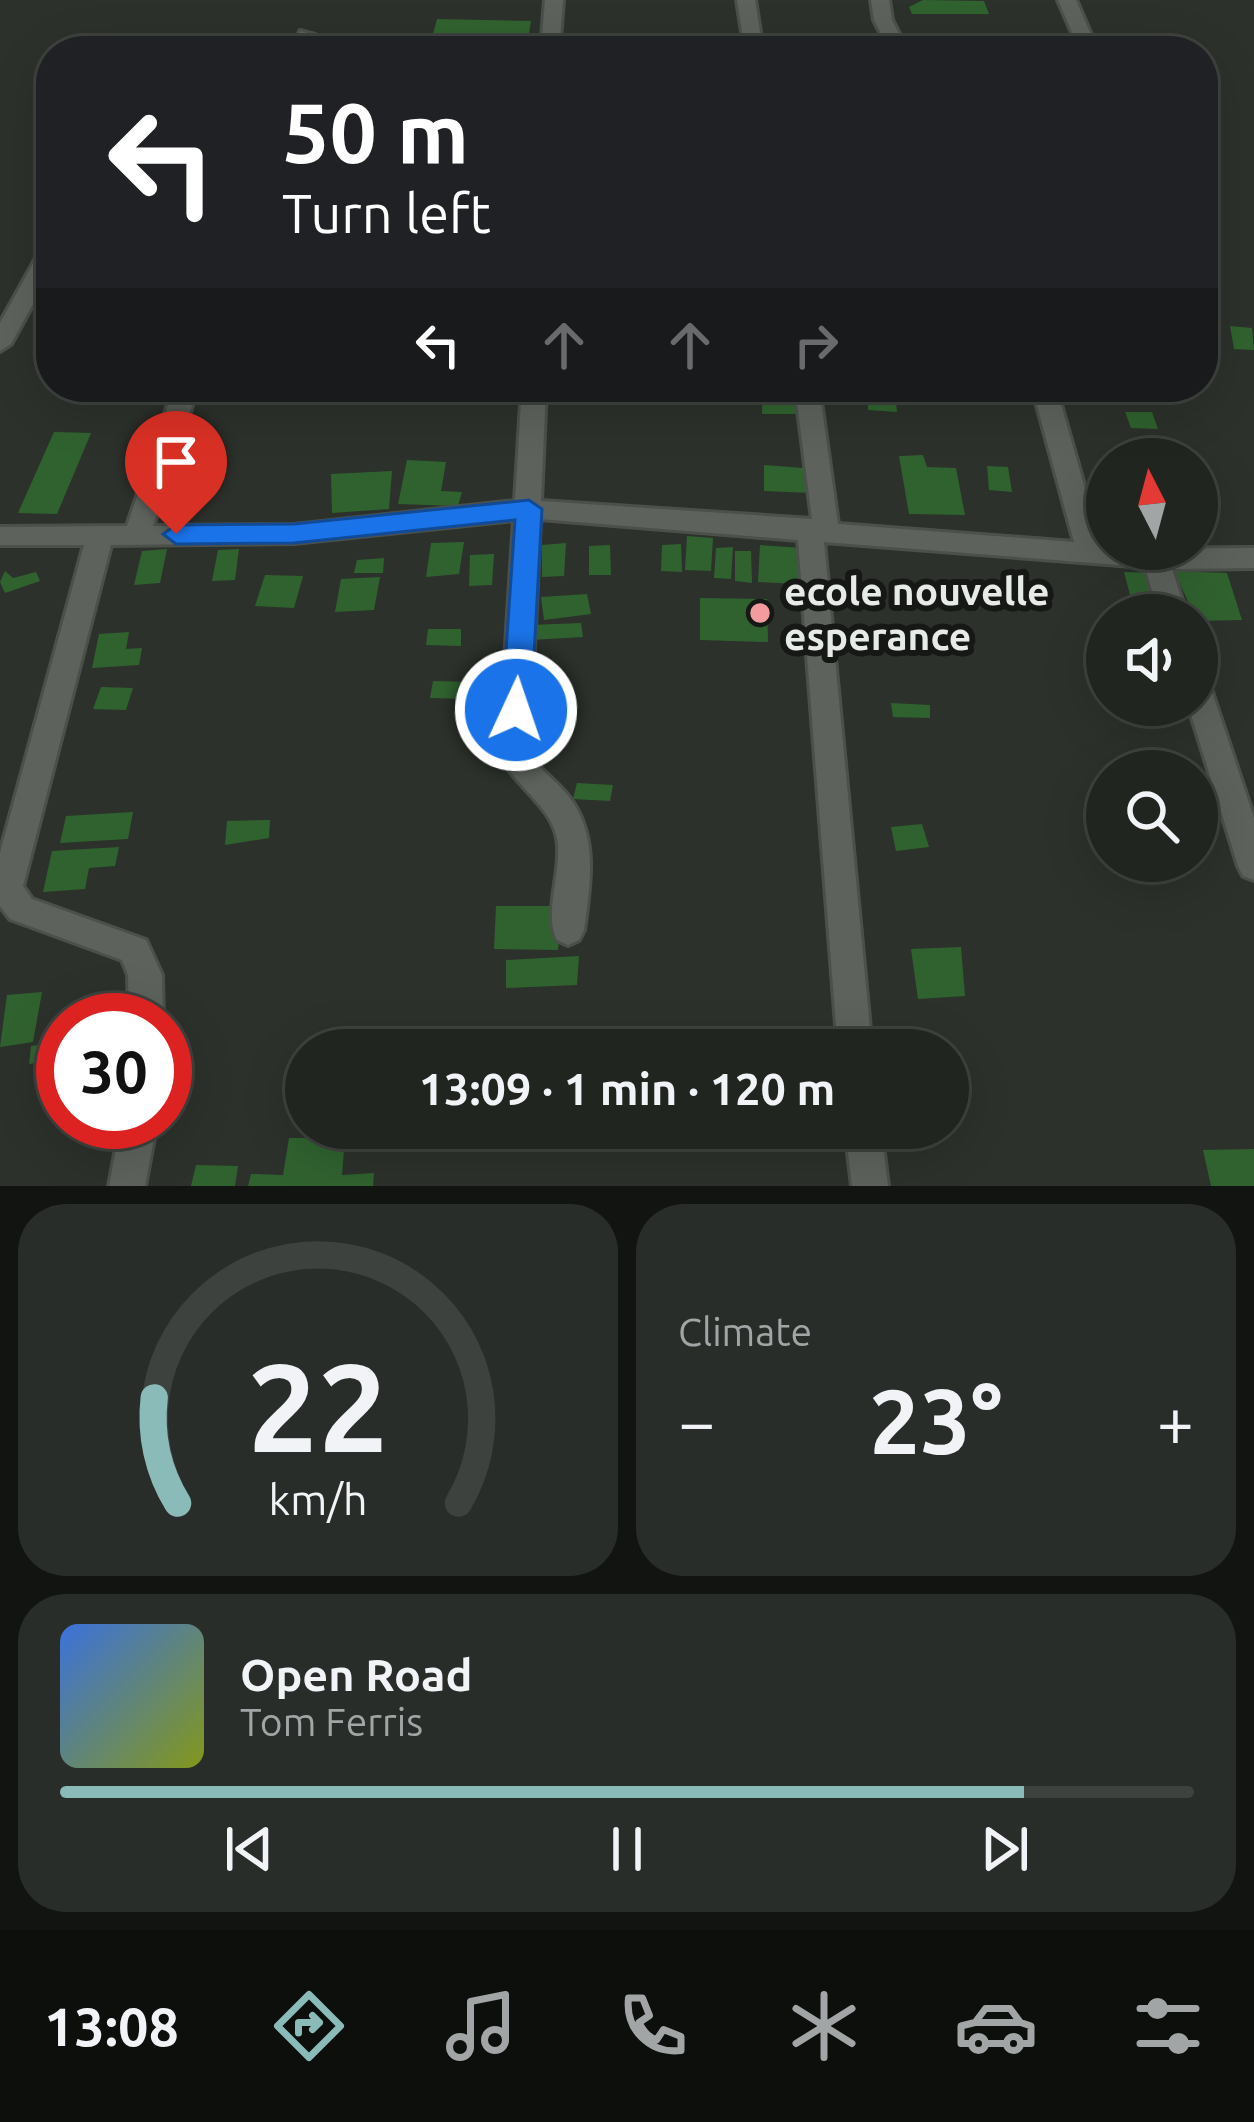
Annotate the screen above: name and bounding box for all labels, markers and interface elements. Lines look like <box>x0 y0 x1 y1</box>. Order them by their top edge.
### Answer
icon: left <box>84 84 240 240</box>
text: 50 m <box>282 85 469 179</box>
text: Turn left <box>282 183 491 243</box>
icon: left <box>405 312 471 378</box>
icon: ahead <box>531 312 597 378</box>
icon: ahead <box>657 312 723 378</box>
icon: right <box>783 312 849 378</box>
pin <box>125 411 227 534</box>
icon: arrive <box>143 429 209 495</box>
north arrow <box>1086 438 1218 570</box>
map controls <box>1086 438 1218 882</box>
place label: ecole nouvelle esperance <box>784 569 1049 657</box>
button: sound <box>1086 594 1218 726</box>
marker: ecole nouvelle esperance <box>747 600 773 626</box>
position arrow <box>453 647 579 773</box>
button: search <box>1086 750 1218 882</box>
speed limit sign: 30 <box>36 993 192 1149</box>
text: 13:09 · 1 min · 120 m <box>419 1063 835 1114</box>
text: Climate <box>678 1310 812 1353</box>
text: 22 <box>248 1336 388 1476</box>
text: 23° <box>869 1370 1003 1471</box>
text: − <box>678 1384 715 1458</box>
text: + <box>1157 1384 1194 1458</box>
text: km/h <box>268 1475 368 1523</box>
text: Open Road <box>240 1649 472 1700</box>
text: Tom Ferris <box>240 1700 423 1743</box>
icon: previous <box>216 1816 282 1882</box>
icon: pause <box>594 1816 660 1882</box>
icon: next <box>972 1816 1038 1882</box>
icon: directions <box>267 1984 351 2068</box>
icon: music <box>439 1984 523 2068</box>
icon: phone <box>611 1984 695 2068</box>
icon: climate <box>782 1984 866 2068</box>
icon: car <box>954 1984 1038 2068</box>
icon: filters <box>1126 1984 1210 2068</box>
text: 13:08 <box>44 1996 179 2056</box>

